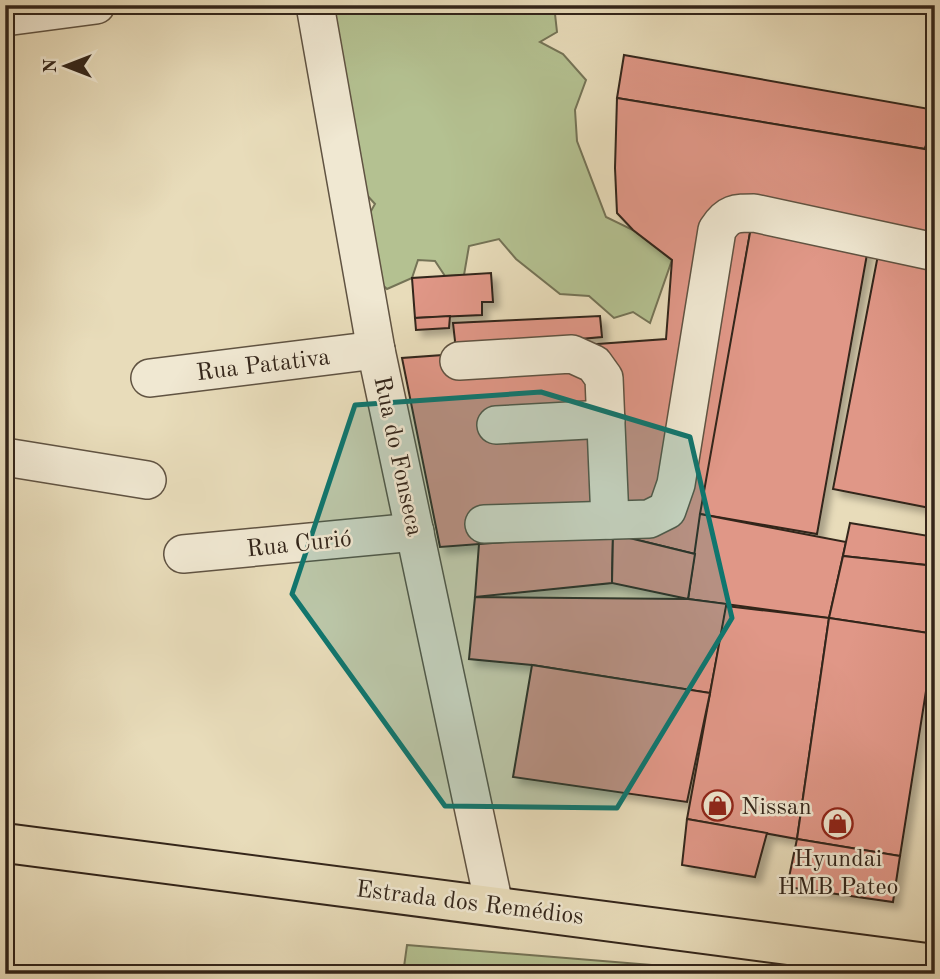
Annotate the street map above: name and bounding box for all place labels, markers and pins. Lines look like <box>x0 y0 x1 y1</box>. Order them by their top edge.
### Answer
shop icon: Nissan <box>701 789 735 823</box>
place label: Nissan <box>741 796 812 820</box>
shop icon: Hyundai HMB Pateo <box>821 807 855 841</box>
place label: Hyundai HMB Pateo <box>778 848 898 900</box>

